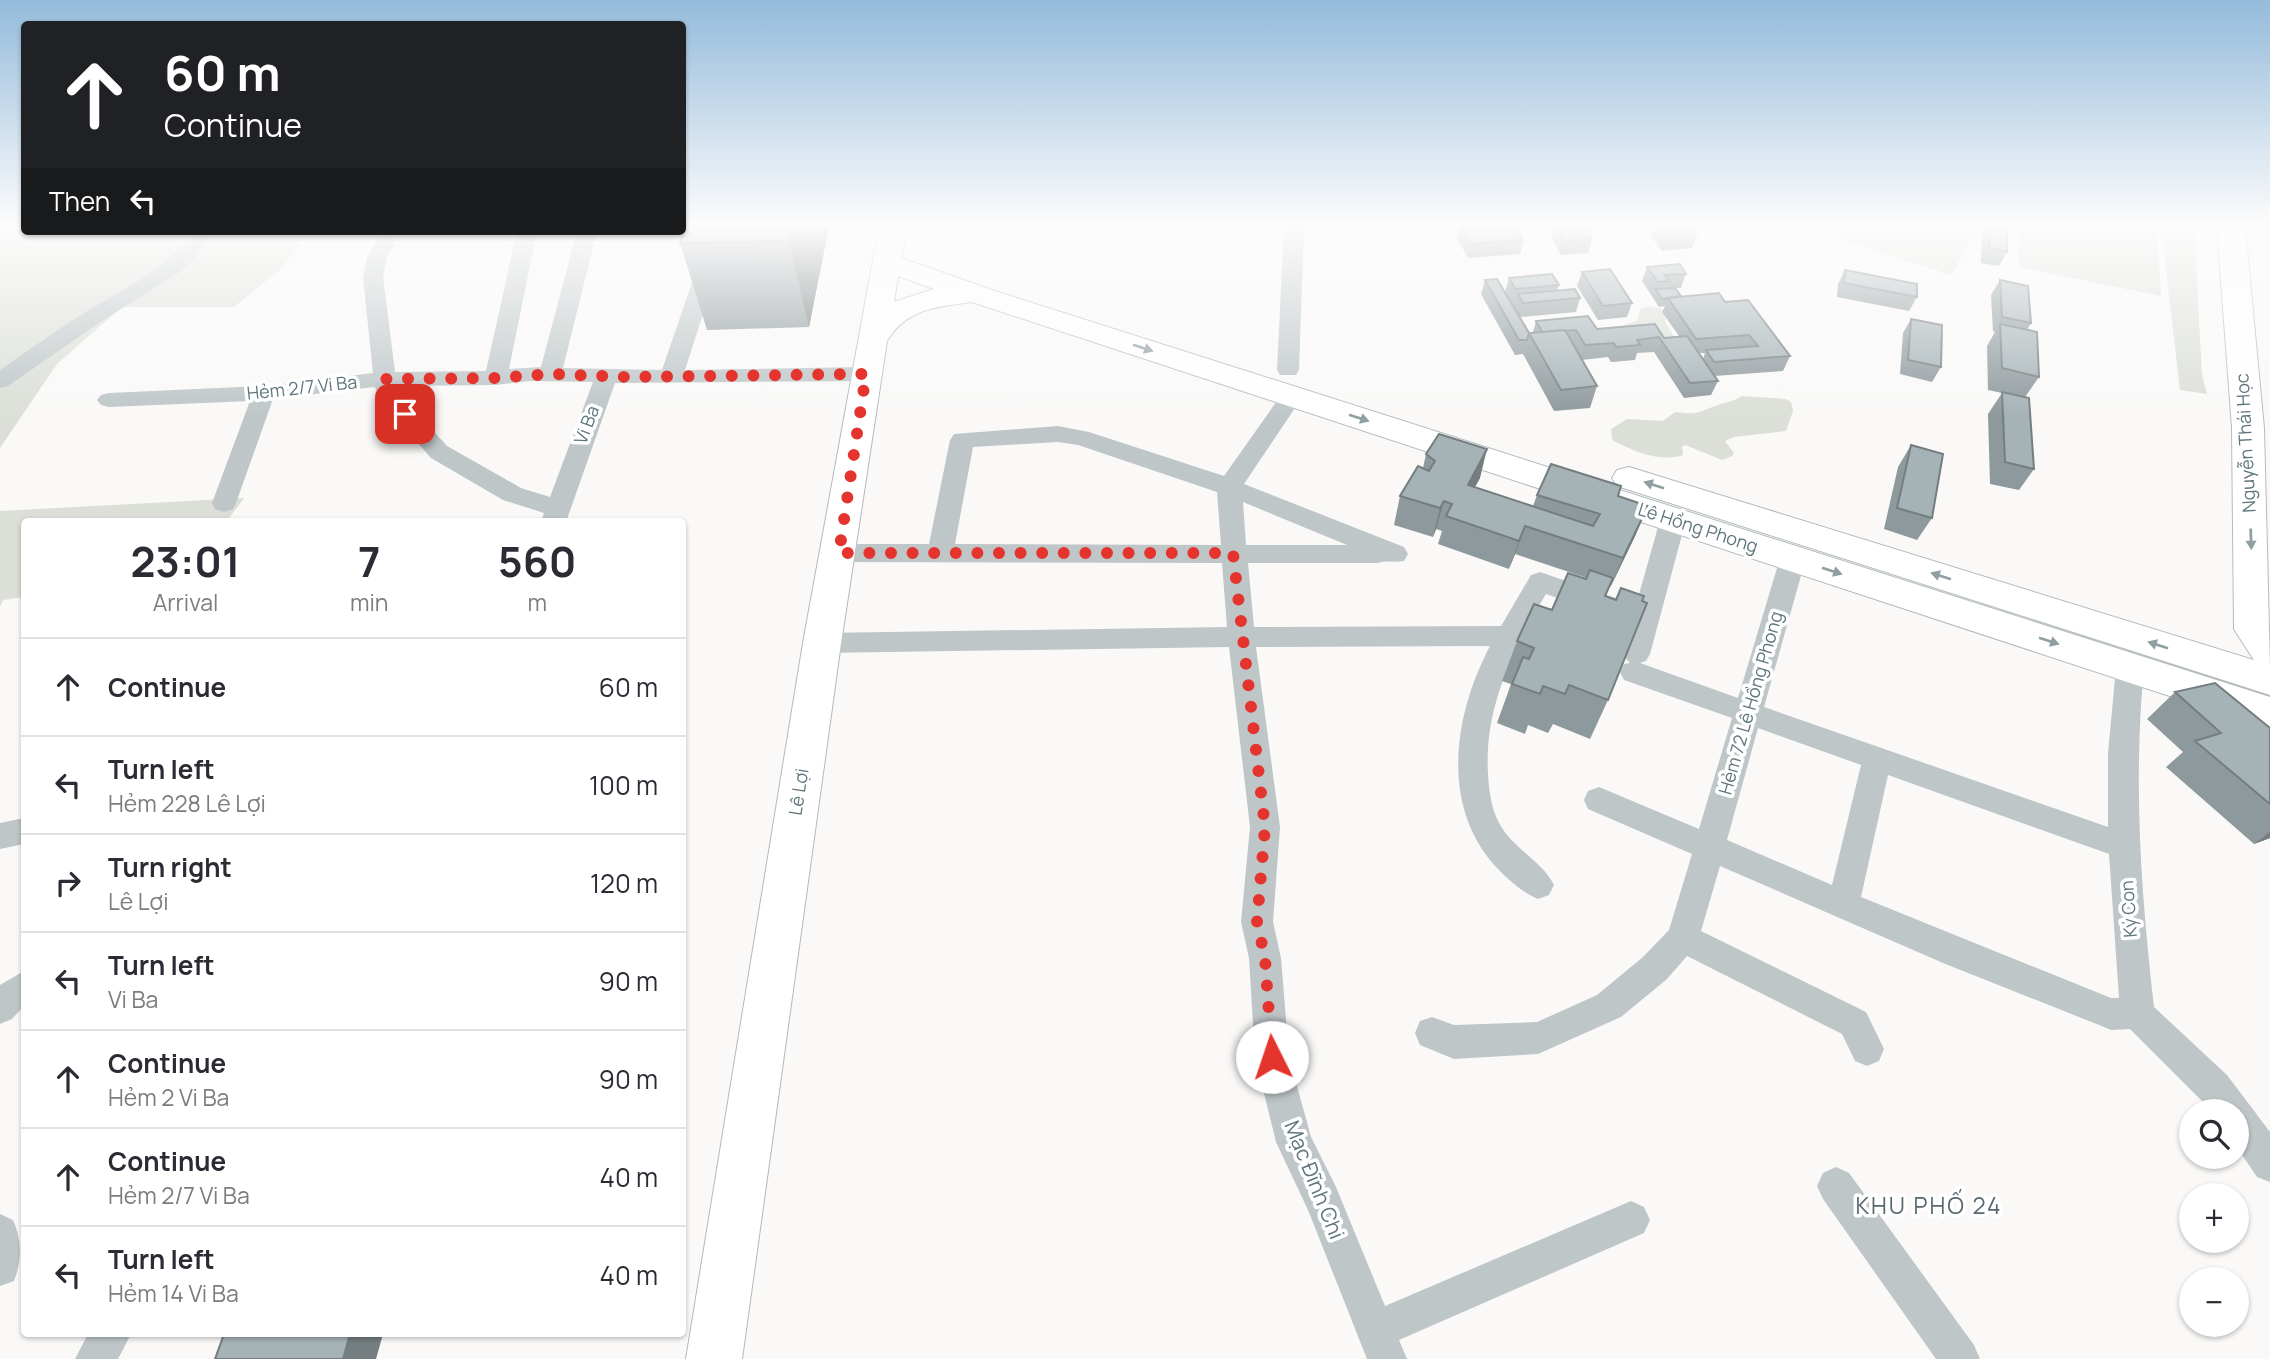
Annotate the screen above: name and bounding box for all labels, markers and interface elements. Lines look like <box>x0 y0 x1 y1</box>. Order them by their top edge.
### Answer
text: 60 m <box>164 39 281 106</box>
icon: ahead <box>49 49 140 140</box>
text: Continue <box>164 103 302 147</box>
icon: left <box>124 182 162 220</box>
text: Then <box>49 183 110 219</box>
one-way arrow <box>1133 343 1154 354</box>
street label: Hẻm 2/7 Vi Ba <box>245 369 358 405</box>
street label: Nguyễn Thái Học <box>2229 373 2261 513</box>
pin <box>375 384 435 444</box>
icon: arrive <box>386 395 424 433</box>
street label: Vi Ba <box>568 402 604 447</box>
one-way arrow <box>1349 413 1370 424</box>
one-way arrow <box>1644 480 1665 490</box>
street label: Lê Hồng Phong <box>1635 496 1761 558</box>
one-way arrow <box>2245 529 2256 551</box>
text: 23:01 <box>131 532 240 590</box>
text: 7 <box>358 532 380 590</box>
text: 560 <box>498 532 576 590</box>
one-way arrow <box>1822 566 1843 577</box>
one-way arrow <box>1931 570 1952 581</box>
text: Arrival <box>153 586 218 618</box>
text: min <box>350 586 389 618</box>
text: m <box>527 586 547 618</box>
street label: Hẻm 72 Lê Hồng Phong <box>1712 608 1788 797</box>
one-way arrow <box>2038 636 2059 647</box>
one-way arrow <box>2147 639 2168 649</box>
icon: ahead <box>49 668 87 706</box>
text: Continue <box>108 669 226 705</box>
text: 60 m <box>599 669 658 705</box>
text: Turn left <box>108 751 215 787</box>
icon: left <box>49 766 87 804</box>
text: 100 m <box>589 767 658 803</box>
street label: Lê Lợi <box>782 767 814 817</box>
text: Hẻm 228 Lê Lợi <box>108 787 266 819</box>
text: Turn right <box>108 849 232 885</box>
icon: right <box>49 864 87 902</box>
text: 120 m <box>590 865 658 901</box>
street label: Ký Con <box>2114 880 2142 938</box>
text: Lê Lợi <box>108 885 169 917</box>
text: Turn left <box>108 947 215 983</box>
icon: left <box>49 962 87 1000</box>
text: 90 m <box>599 963 658 999</box>
text: Vi Ba <box>108 983 158 1015</box>
position arrow <box>1235 1020 1309 1094</box>
text: Continue <box>108 1045 226 1081</box>
icon: ahead <box>49 1060 87 1098</box>
text: 90 m <box>599 1061 658 1097</box>
text: Hẻm 2 Vi Ba <box>108 1081 229 1113</box>
map controls <box>2179 1099 2249 1337</box>
button: search <box>2179 1099 2249 1169</box>
street label: Mạc Đĩnh Chi <box>1278 1116 1351 1243</box>
text: Continue <box>108 1143 226 1179</box>
icon: ahead <box>49 1158 87 1196</box>
text: 40 m <box>600 1159 658 1195</box>
text: Hẻm 2/7 Vi Ba <box>108 1179 250 1211</box>
button: + <box>2179 1183 2249 1253</box>
district label: KHU PHỐ 24 <box>1855 1189 2003 1221</box>
text: Turn left <box>108 1241 215 1277</box>
icon: left <box>49 1256 87 1294</box>
text: 40 m <box>600 1257 658 1293</box>
button: − <box>2179 1267 2249 1337</box>
text: Hẻm 14 Vi Ba <box>108 1277 239 1309</box>

